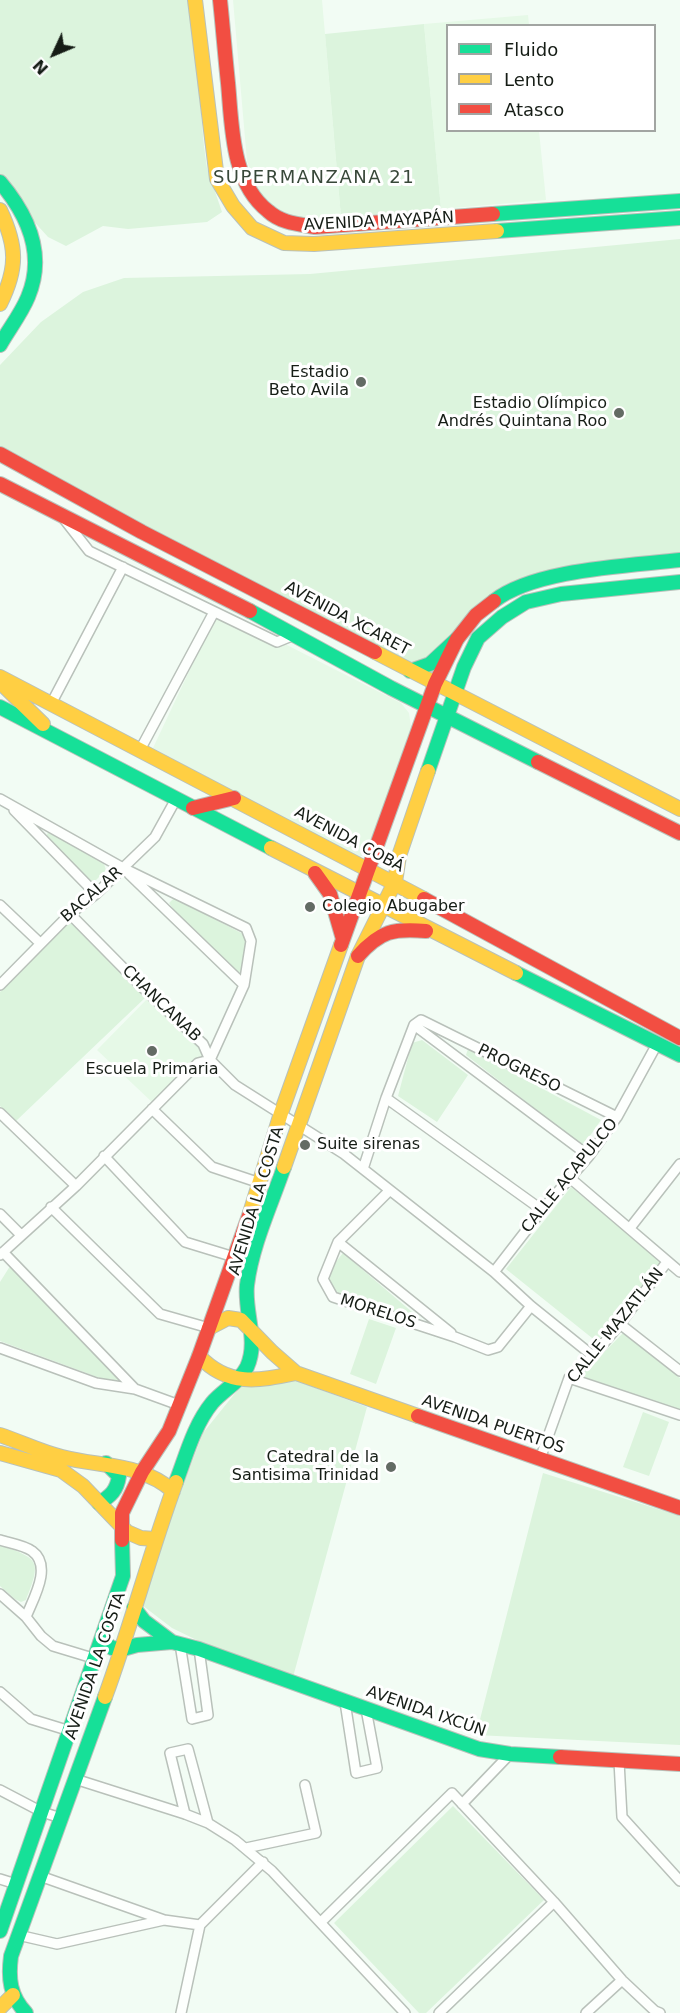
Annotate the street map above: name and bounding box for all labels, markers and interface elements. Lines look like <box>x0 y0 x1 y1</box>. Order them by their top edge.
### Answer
north arrow <box>24 24 84 84</box>
legend <box>446 24 656 132</box>
text: Fluido <box>504 39 558 60</box>
text: N <box>29 55 52 78</box>
text: Lento <box>504 69 554 90</box>
text: Atasco <box>504 99 564 120</box>
district label: SUPERMANZANA 21 <box>213 167 415 189</box>
street label: AVENIDA MAYAPÁN <box>303 208 455 236</box>
place label: Estadio Beto Avila <box>269 363 349 401</box>
marker: Estadio Beto Avila <box>354 375 368 389</box>
place label: Estadio Olímpico Andrés Quintana Roo <box>438 394 607 432</box>
marker: Estadio Olímpico Andrés Quintana Roo <box>612 406 626 420</box>
street label: AVENIDA XCARET <box>281 578 413 660</box>
street label: AVENIDA COBÁ <box>291 803 407 877</box>
street label: BACALAR <box>57 863 127 927</box>
place label: Colegio Abugaber <box>322 897 465 917</box>
marker: Colegio Abugaber <box>303 900 317 914</box>
street label: CHANCANAB <box>118 962 204 1046</box>
street label: PROGRESO <box>474 1041 564 1097</box>
marker: Escuela Primaria <box>145 1044 159 1058</box>
place label: Escuela Primaria <box>85 1060 219 1080</box>
street label: CALLE ACAPULCO <box>518 1115 622 1237</box>
street label: AVENIDA LA COSTA <box>225 1124 289 1278</box>
place label: Suite sirenas <box>317 1135 420 1155</box>
marker: Suite sirenas <box>298 1138 312 1152</box>
street label: CALLE MAZATLÁN <box>564 1265 668 1387</box>
street label: MORELOS <box>338 1291 418 1333</box>
street label: AVENIDA PUERTOS <box>419 1392 567 1458</box>
place label: Catedral de la Santisima Trinidad <box>232 1448 379 1486</box>
marker: Catedral de la Santisima Trinidad <box>384 1460 398 1474</box>
street label: AVENIDA LA COSTA <box>62 1590 130 1742</box>
street label: AVENIDA IXCÚN <box>364 1683 488 1741</box>

